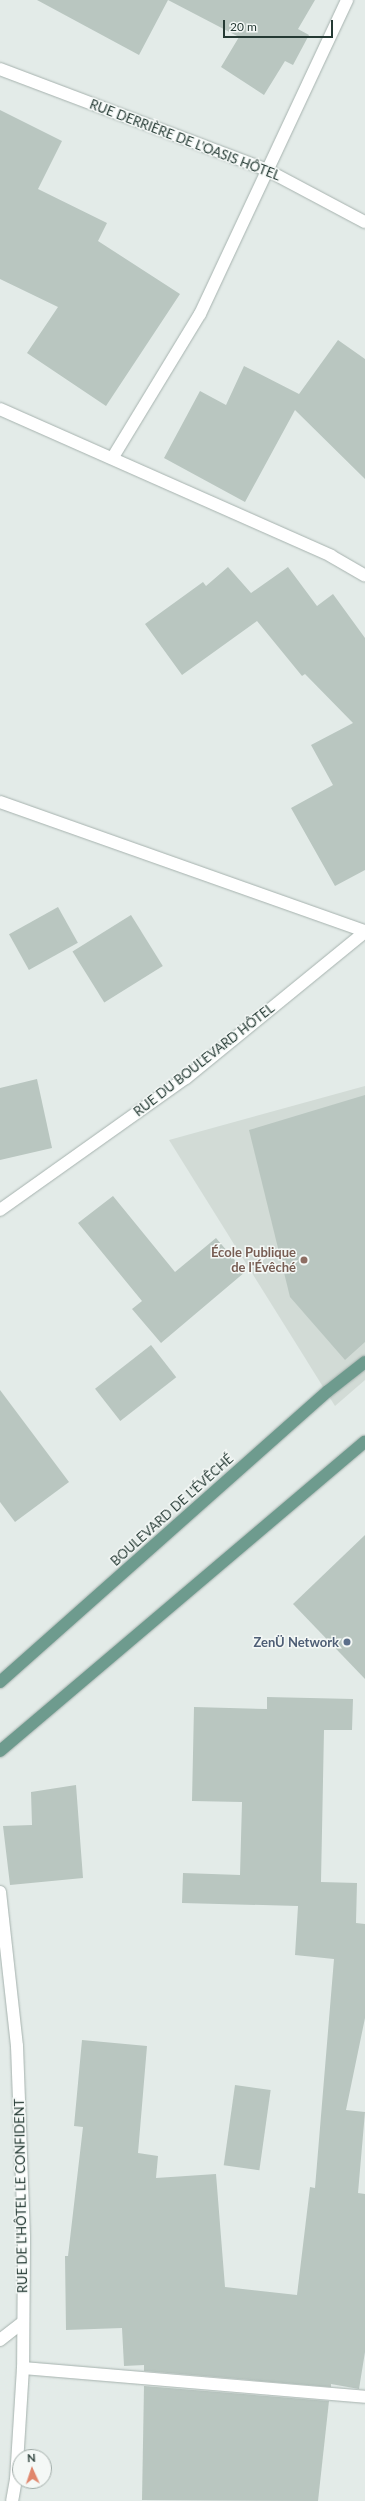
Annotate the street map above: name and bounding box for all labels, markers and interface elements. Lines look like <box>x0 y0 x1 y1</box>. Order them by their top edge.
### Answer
scale bar <box>225 12 335 38</box>
text: 20 m <box>230 19 257 34</box>
street label: RUE DERRIÈRE DE L'OASIS HÔTEL <box>88 96 282 184</box>
street label: RUE DU BOULEVARD HÔTEL <box>131 1000 277 1120</box>
place label: École Publique de l'Évêché <box>211 1245 296 1276</box>
marker: École Publique de l'Évêché <box>299 1255 309 1265</box>
street label: BOULEVARD DE L'ÉVÊCHÉ <box>108 1451 236 1569</box>
place label: ZenÜ Network <box>253 1634 339 1650</box>
marker: ZenÜ Network <box>342 1637 352 1647</box>
street label: RUE DE L'HÔTEL LE CONFIDENT <box>12 2099 30 2293</box>
north arrow <box>12 2449 52 2489</box>
text: N <box>27 2451 36 2464</box>

